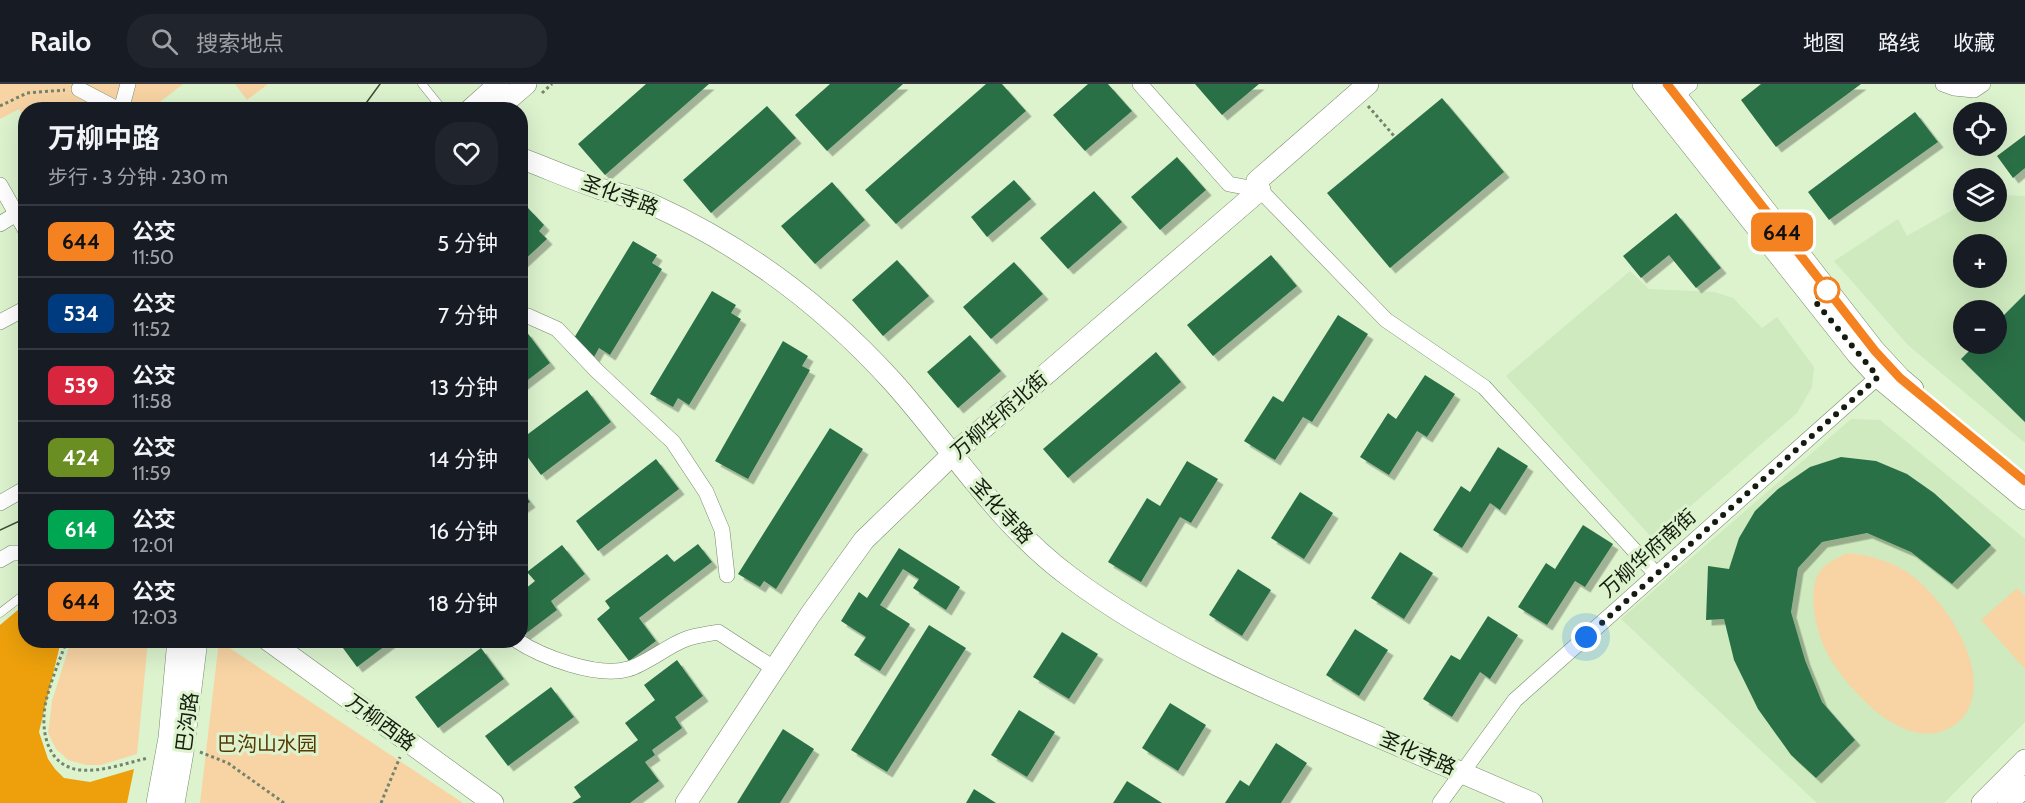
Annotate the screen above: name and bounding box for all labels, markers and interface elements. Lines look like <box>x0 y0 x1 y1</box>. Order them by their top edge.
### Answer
search box <box>127 14 547 68</box>
text: Railo <box>30 24 91 58</box>
icon: search <box>148 25 181 58</box>
text: 搜索地点 <box>196 30 284 57</box>
text: 地图 <box>1803 30 1845 55</box>
text: 路线 <box>1878 30 1920 55</box>
text: 收藏 <box>1953 30 1995 55</box>
map controls <box>1953 102 2007 354</box>
button: locate <box>1953 102 2007 156</box>
text: 万柳中路 <box>48 121 160 155</box>
button: heart <box>435 122 498 185</box>
text: 步行 · 3 分钟 · 230 m <box>48 165 228 189</box>
button: layers <box>1953 168 2007 222</box>
street label: 圣化寺路 <box>578 170 662 220</box>
line badge: 644 <box>1748 212 1816 252</box>
text: 公交 <box>132 218 176 245</box>
text: 644 <box>1763 220 1801 245</box>
text: 644 <box>62 229 100 254</box>
text: 5 分钟 <box>437 230 498 257</box>
button: + <box>1953 234 2007 288</box>
text: 11:50 <box>132 245 174 269</box>
unlabelled marker <box>1814 277 1840 303</box>
text: 公交 <box>132 290 176 317</box>
button: − <box>1953 300 2007 354</box>
text: 534 <box>63 301 99 326</box>
text: 7 分钟 <box>438 302 498 329</box>
text: 11:52 <box>132 317 171 341</box>
text: 公交 <box>132 362 176 389</box>
street label: 万柳华府北街 <box>946 367 1052 463</box>
text: 539 <box>64 373 98 398</box>
text: 13 分钟 <box>430 374 498 401</box>
text: 11:58 <box>132 389 172 413</box>
text: 公交 <box>132 434 176 461</box>
text: 424 <box>62 445 100 470</box>
text: 14 分钟 <box>429 446 498 473</box>
text: 11:59 <box>132 461 171 485</box>
street label: 圣化寺路 <box>966 474 1038 548</box>
street label: 万柳华府南街 <box>1595 504 1701 602</box>
text: 公交 <box>132 506 176 533</box>
text: 614 <box>65 517 97 542</box>
text: 16 分钟 <box>429 518 498 545</box>
text: 12:01 <box>132 533 174 557</box>
text: 公交 <box>132 578 176 605</box>
text: 644 <box>62 589 100 614</box>
text: 18 分钟 <box>429 590 498 617</box>
text: 12:03 <box>132 605 178 629</box>
your location <box>1571 622 1601 652</box>
street label: 万柳西路 <box>342 689 420 755</box>
street label: 巴沟路 <box>171 691 203 753</box>
street label: 圣化寺路 <box>1376 726 1460 780</box>
park label: 巴沟山水园 <box>217 732 317 756</box>

